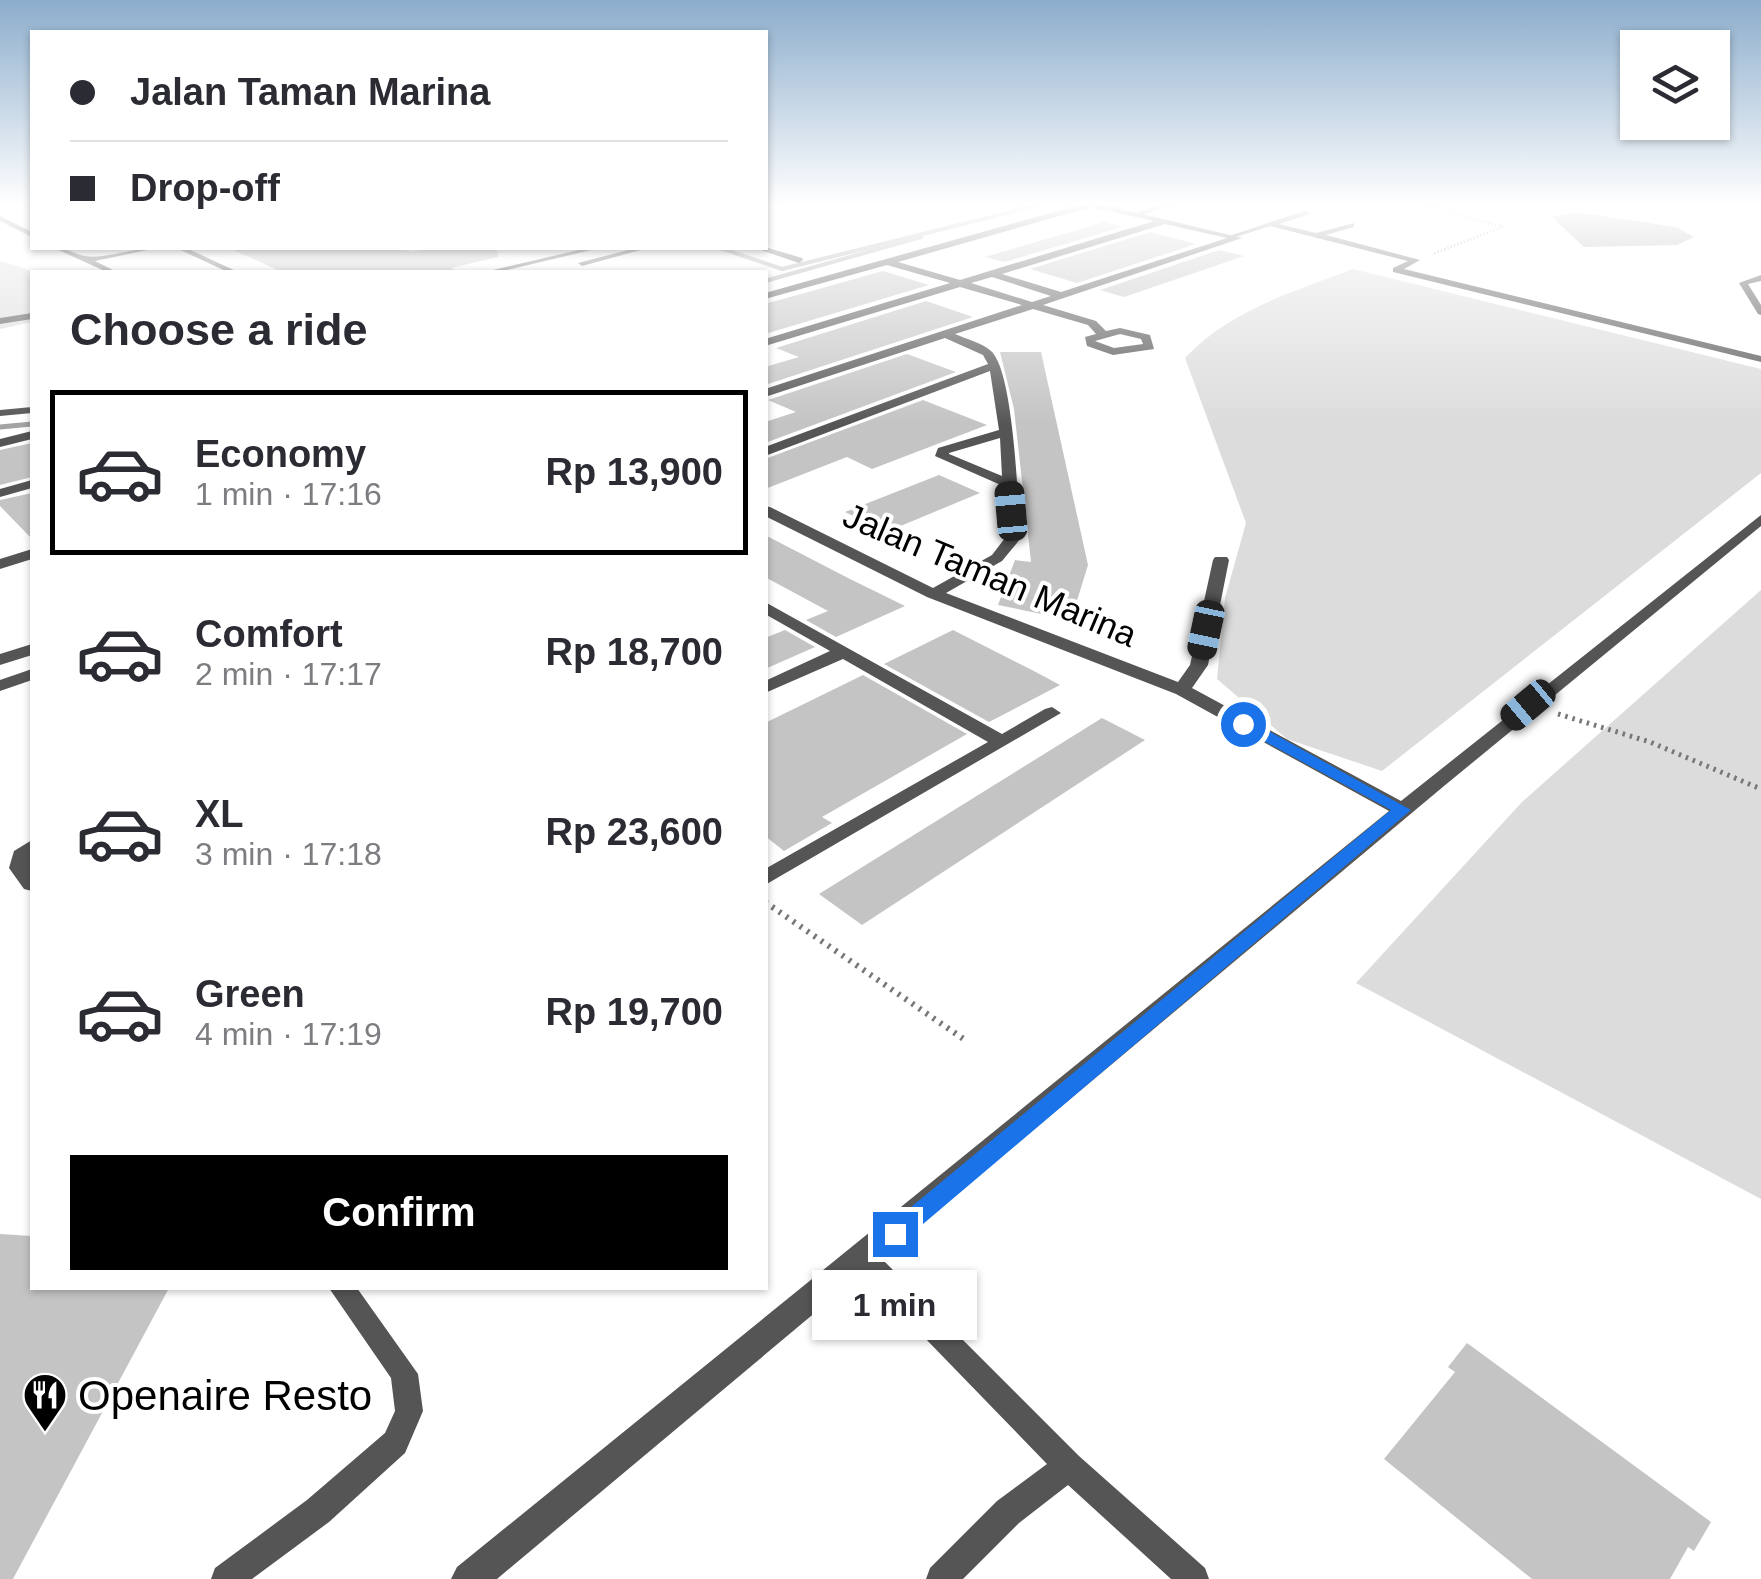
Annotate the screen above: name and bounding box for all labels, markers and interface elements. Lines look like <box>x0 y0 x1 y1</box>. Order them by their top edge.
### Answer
map controls <box>1620 30 1730 140</box>
button: layers <box>1620 30 1730 140</box>
text: Jalan Taman Marina <box>130 71 490 113</box>
text: Drop-off <box>130 167 280 209</box>
text: Choose a ride <box>70 304 368 355</box>
icon: car <box>75 428 165 518</box>
text: Economy <box>195 433 366 475</box>
text: Rp 13,900 <box>546 451 723 493</box>
text: 1 min · 17:16 <box>195 476 382 512</box>
car <box>993 480 1029 542</box>
street label: Jalan Taman Marina <box>838 495 1143 654</box>
car <box>1185 598 1227 662</box>
icon: car <box>75 608 165 698</box>
text: Comfort <box>195 613 343 655</box>
text: Rp 18,700 <box>546 631 723 673</box>
text: 2 min · 17:17 <box>195 656 382 692</box>
car <box>1495 674 1561 736</box>
route start <box>1221 702 1266 747</box>
icon: car <box>75 788 165 878</box>
text: XL <box>195 793 244 835</box>
text: Rp 23,600 <box>546 811 723 853</box>
text: 3 min · 17:18 <box>195 836 382 872</box>
icon: car <box>75 968 165 1058</box>
text: Green <box>195 973 305 1015</box>
text: Rp 19,700 <box>546 991 723 1033</box>
text: 4 min · 17:19 <box>195 1016 382 1052</box>
button: Confirm <box>70 1155 728 1270</box>
route end <box>873 1212 918 1257</box>
callout: 1 min <box>812 1269 978 1339</box>
text: 1 min <box>853 1287 936 1323</box>
restaurant icon: Openaire Resto <box>22 1372 68 1433</box>
place label: Openaire Resto <box>78 1372 372 1419</box>

